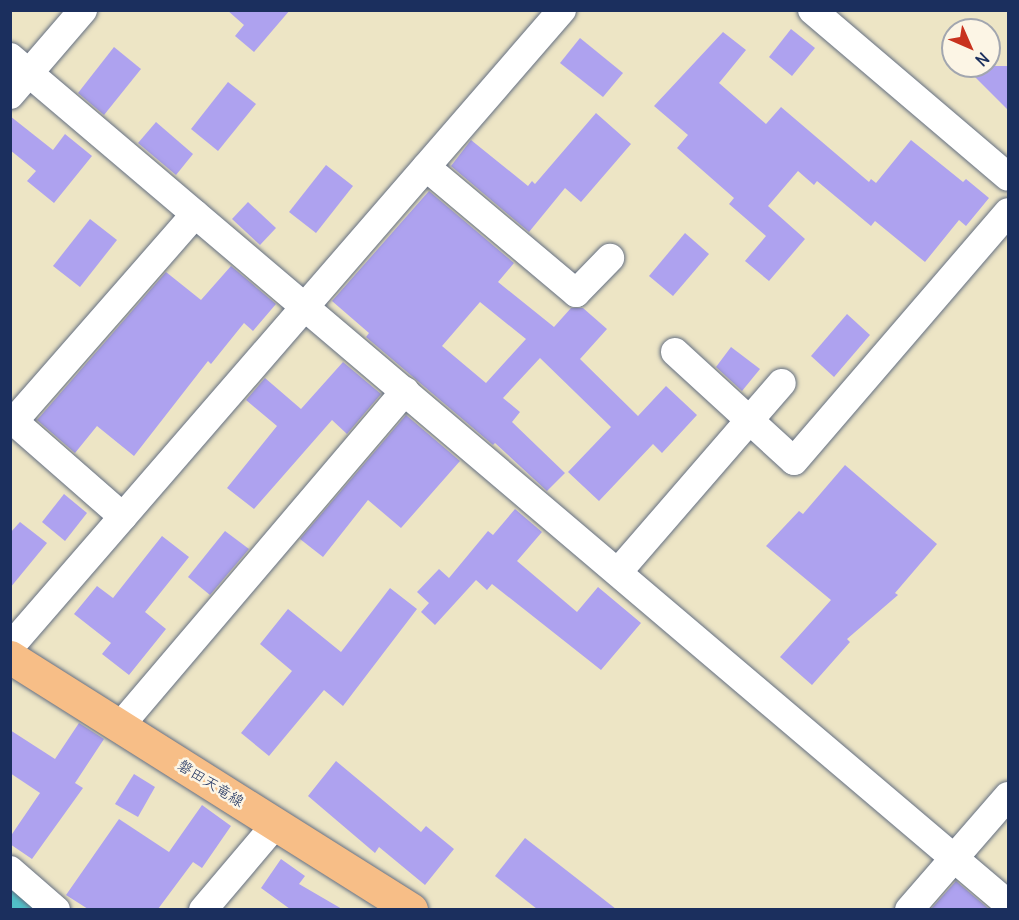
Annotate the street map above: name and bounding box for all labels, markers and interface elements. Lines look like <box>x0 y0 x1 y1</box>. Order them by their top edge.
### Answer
north arrow <box>941 18 1001 78</box>
text: N <box>971 48 993 70</box>
street label: 磐田天竜線 <box>174 755 248 811</box>

